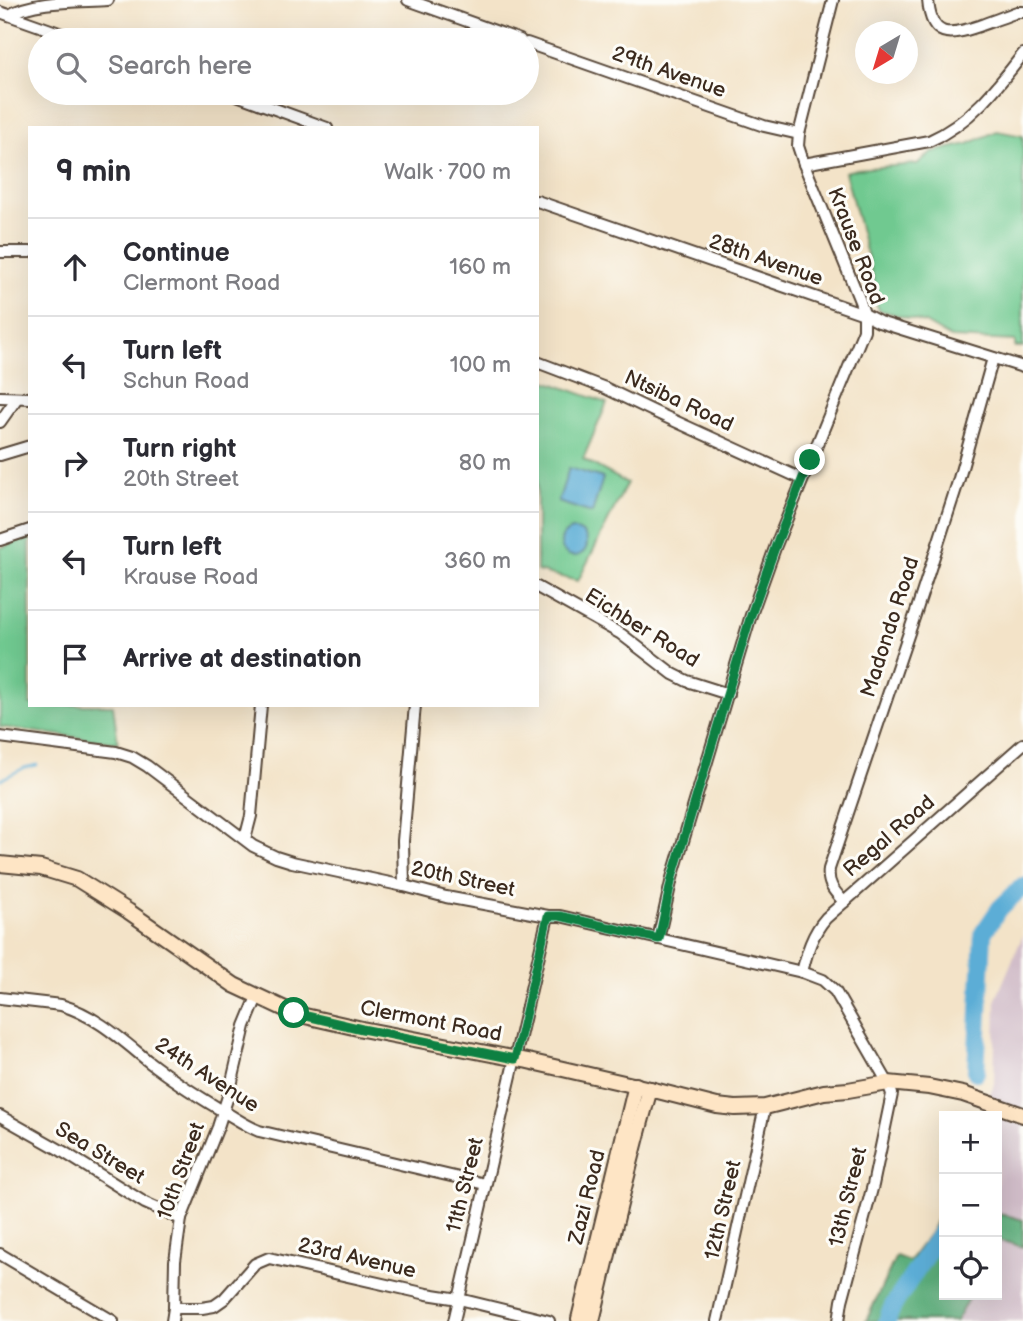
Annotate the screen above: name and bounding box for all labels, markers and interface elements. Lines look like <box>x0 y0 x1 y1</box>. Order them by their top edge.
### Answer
north arrow <box>855 21 918 84</box>
search box <box>28 28 539 105</box>
street label: 29th Avenue <box>609 41 729 103</box>
icon: search <box>52 48 90 86</box>
text: Search here <box>108 51 252 82</box>
text: 9 min <box>56 154 131 190</box>
text: Walk · 700 m <box>384 158 511 186</box>
street label: Krause Road <box>822 184 890 308</box>
street label: 28th Avenue <box>706 229 826 291</box>
text: Continue <box>123 238 230 269</box>
icon: ahead <box>56 248 94 286</box>
text: 160 m <box>449 253 511 281</box>
text: Clermont Road <box>123 269 280 297</box>
text: Turn left <box>123 336 222 367</box>
icon: left <box>56 346 94 384</box>
text: 100 m <box>450 351 511 379</box>
street label: Ntsiba Road <box>620 365 738 437</box>
text: Schun Road <box>123 367 249 395</box>
text: Turn right <box>123 434 236 465</box>
icon: right <box>56 444 94 482</box>
route end <box>794 444 825 475</box>
text: 80 m <box>459 449 511 477</box>
text: 20th Street <box>123 465 239 493</box>
text: Turn left <box>123 532 222 563</box>
icon: left <box>56 542 94 580</box>
text: 360 m <box>444 547 511 575</box>
street label: Madondo Road <box>856 554 924 700</box>
text: Krause Road <box>123 563 258 591</box>
street label: Eichber Road <box>580 583 704 673</box>
icon: arrive <box>56 640 94 678</box>
text: Arrive at destination <box>123 644 362 675</box>
street label: Regal Road <box>838 790 940 882</box>
street label: 20th Street <box>409 856 518 902</box>
street label: Clermont Road <box>358 995 504 1047</box>
route start <box>278 997 309 1028</box>
street label: 24th Avenue <box>150 1032 264 1118</box>
map controls <box>939 1111 1002 1300</box>
button: + <box>939 1111 1002 1174</box>
street label: Sea Street <box>51 1117 150 1190</box>
street label: 10th Street <box>152 1119 210 1223</box>
street label: 11th Street <box>441 1134 489 1235</box>
street label: 13th Street <box>824 1144 873 1250</box>
street label: Zazi Road <box>563 1147 611 1248</box>
street label: 12th Street <box>699 1157 747 1262</box>
button: − <box>939 1174 1002 1237</box>
street label: 23rd Avenue <box>296 1232 418 1284</box>
button: locate <box>939 1237 1002 1300</box>

